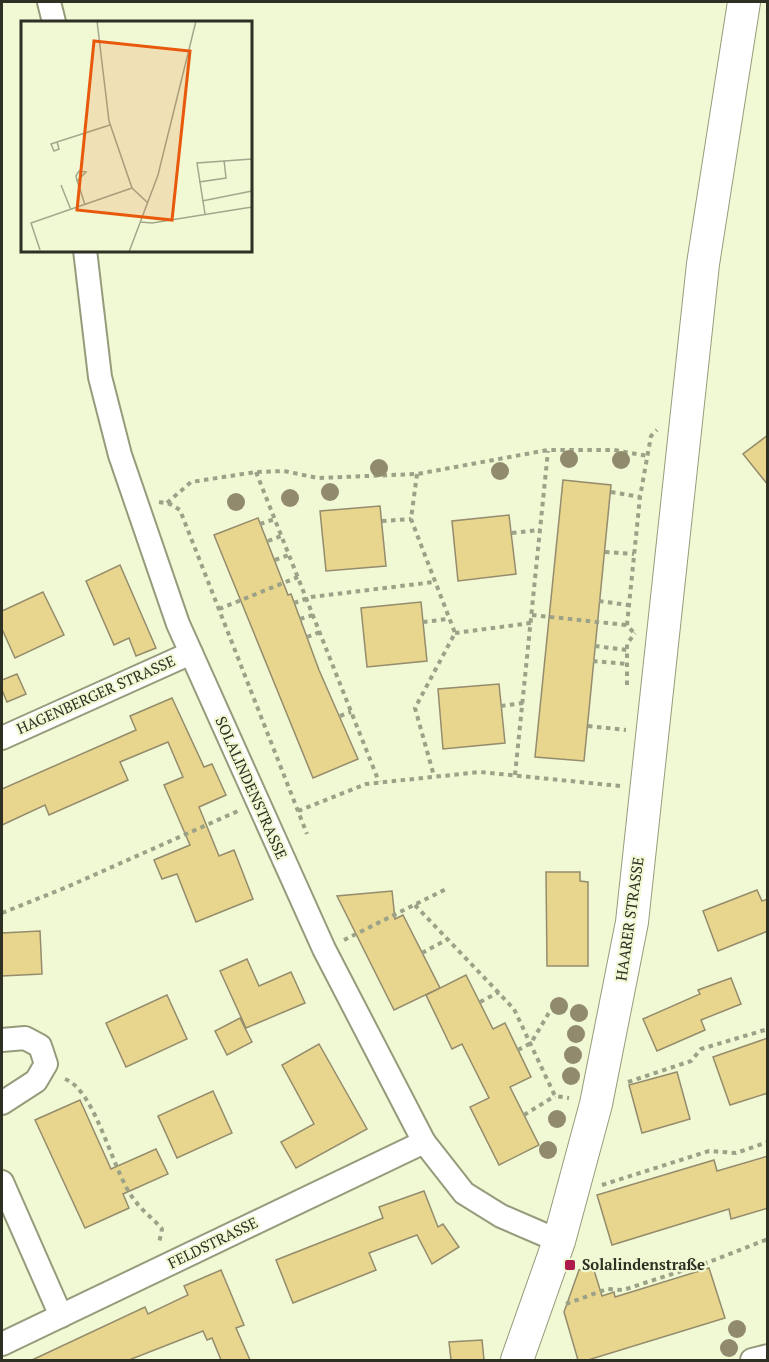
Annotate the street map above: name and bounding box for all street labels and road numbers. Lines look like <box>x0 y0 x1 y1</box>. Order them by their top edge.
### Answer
street label: HAGENBERGER STRASSE <box>13 650 178 738</box>
street label: SOLALINDENSTRASSE <box>211 713 292 862</box>
street label: HAARER STRASSE <box>610 856 648 982</box>
street label: FELDSTRASSE <box>164 1212 261 1273</box>

